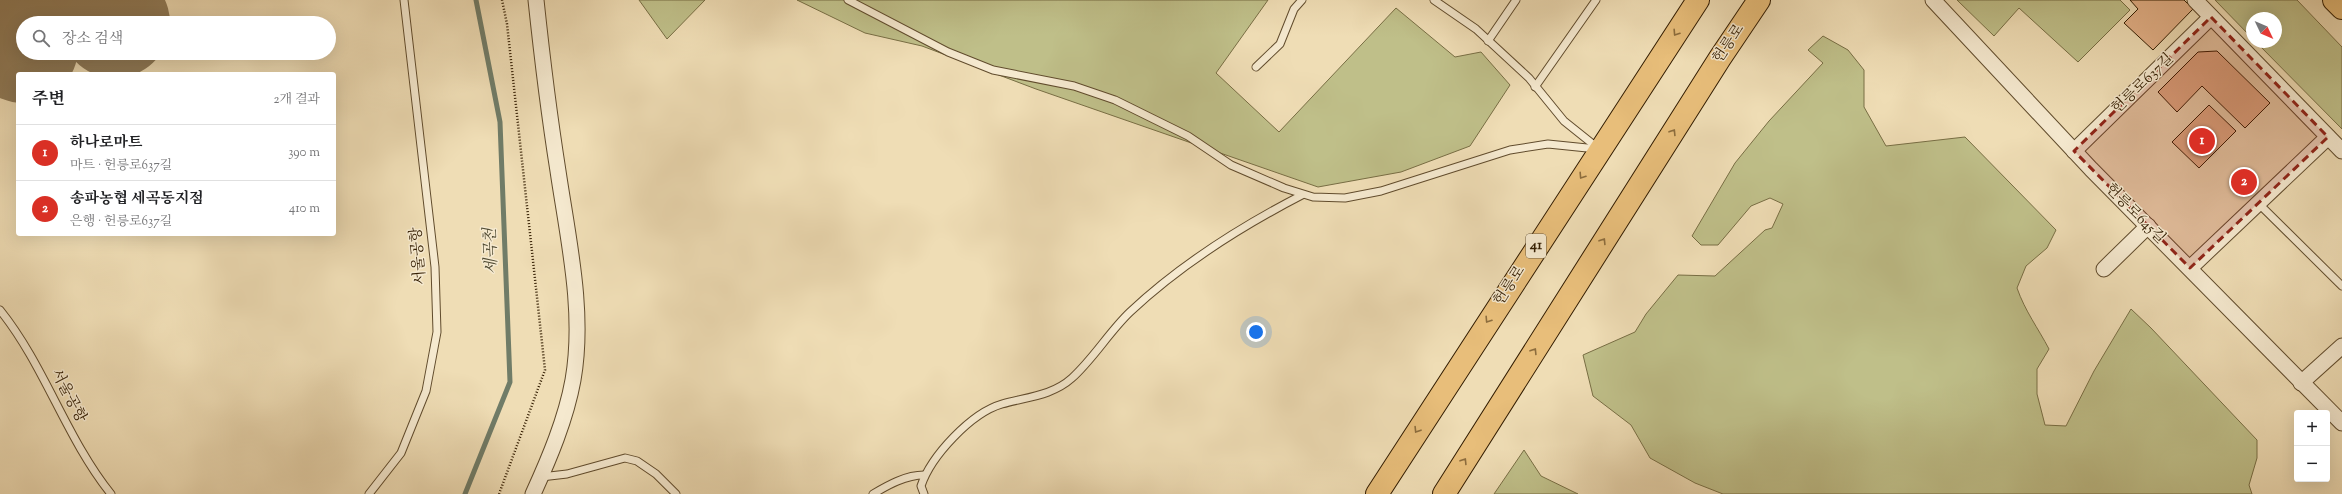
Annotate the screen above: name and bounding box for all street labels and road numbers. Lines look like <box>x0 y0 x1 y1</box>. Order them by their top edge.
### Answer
street label: 헌릉로 <box>1708 20 1750 68</box>
street label: 헌릉로637길 <box>2107 49 2179 119</box>
street label: 헌릉로645길 <box>2100 179 2170 249</box>
street label: 서울공항 <box>406 226 432 286</box>
road number: 41 <box>1526 234 1546 258</box>
street label: 헌릉로 <box>1489 262 1531 310</box>
street label: 서울공항 <box>45 365 91 427</box>

